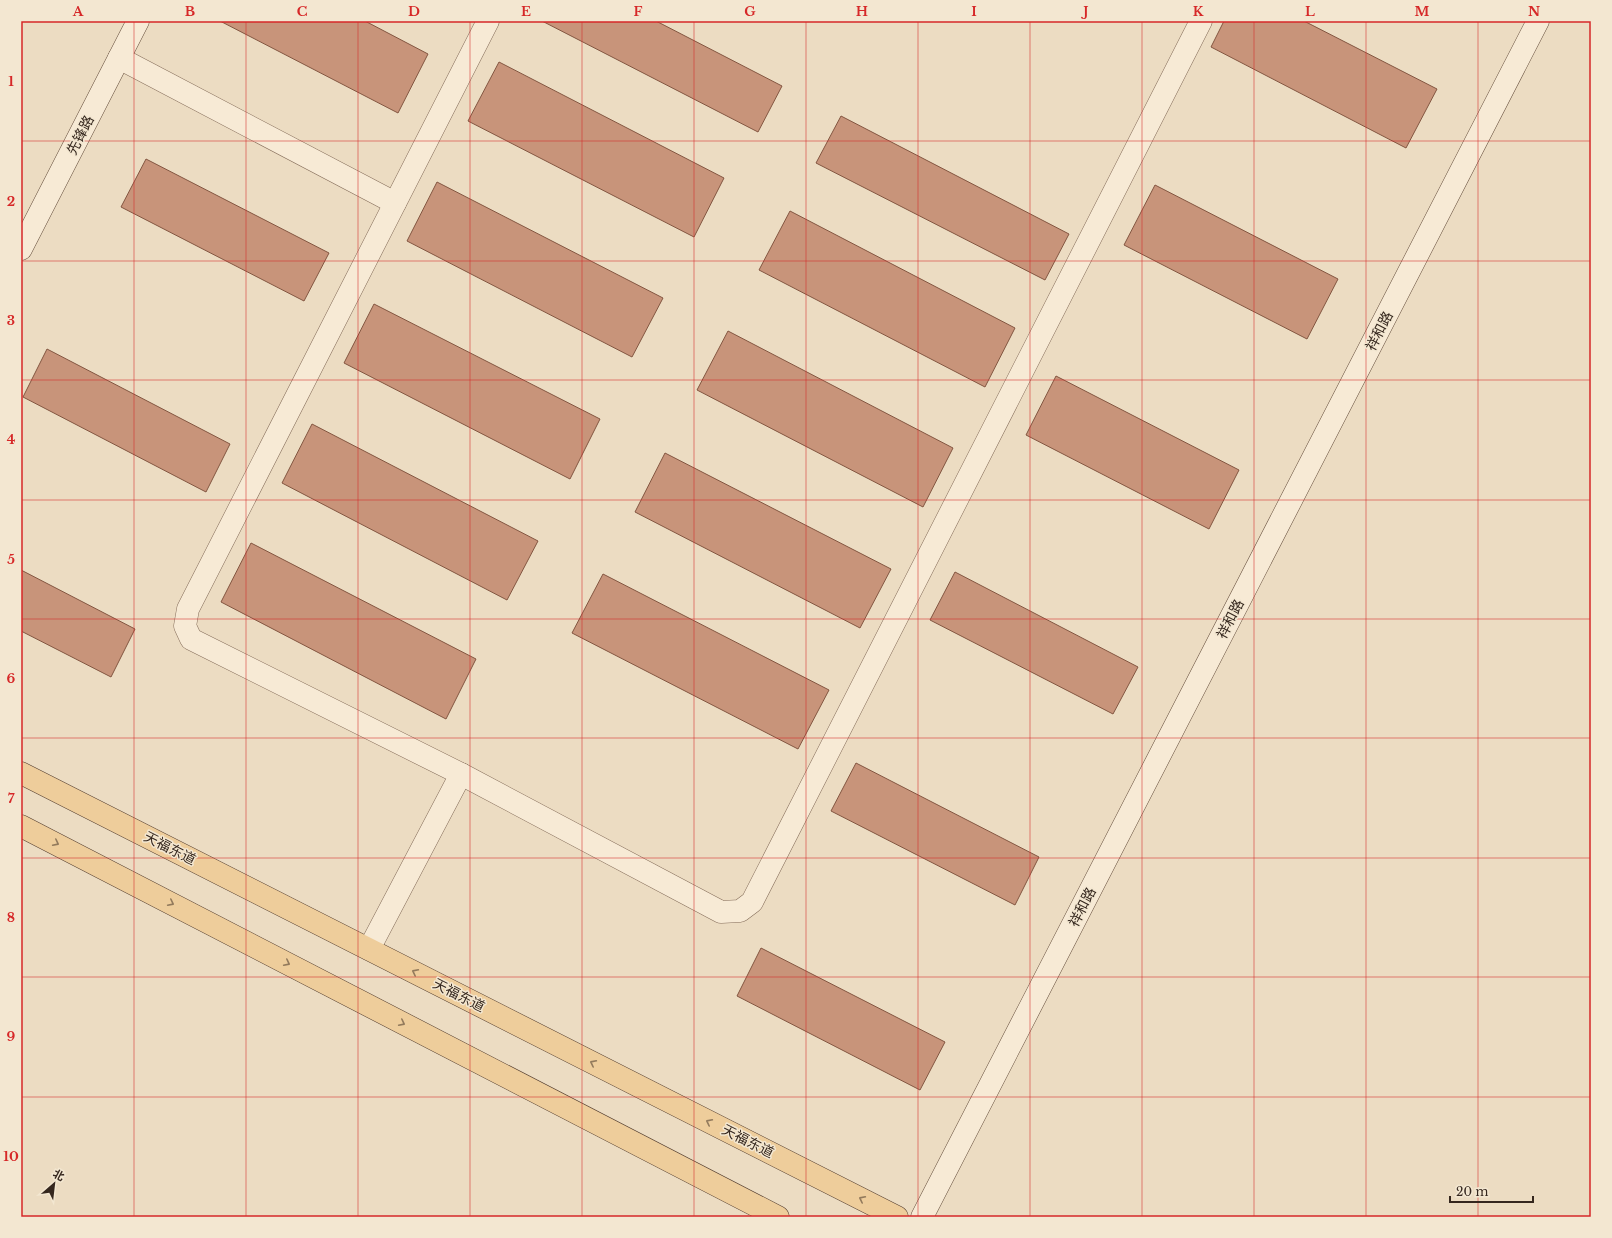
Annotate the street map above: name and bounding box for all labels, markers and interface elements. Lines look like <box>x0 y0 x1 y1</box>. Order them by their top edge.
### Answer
text: A <box>72 3 84 20</box>
text: B <box>185 3 195 20</box>
text: C <box>297 3 308 20</box>
text: D <box>408 3 420 20</box>
text: E <box>521 3 531 20</box>
text: F <box>634 3 643 20</box>
text: G <box>744 3 756 20</box>
text: H <box>856 3 868 20</box>
text: I <box>971 3 977 20</box>
text: J <box>1080 3 1089 20</box>
text: K <box>1193 3 1204 20</box>
text: L <box>1305 3 1315 20</box>
text: M <box>1415 3 1430 20</box>
text: N <box>1528 3 1540 20</box>
text: 1 <box>8 73 14 90</box>
street label: 先锋路 <box>62 112 98 158</box>
text: 2 <box>7 193 15 210</box>
street label: 祥和路 <box>1361 308 1397 354</box>
text: 3 <box>7 312 15 329</box>
text: 4 <box>7 431 16 448</box>
text: 5 <box>7 551 15 568</box>
street label: 祥和路 <box>1212 596 1248 642</box>
text: 6 <box>7 670 16 687</box>
text: 7 <box>8 790 15 807</box>
street label: 天福东道 <box>141 827 199 869</box>
one-way arrow <box>51 839 59 846</box>
street label: 祥和路 <box>1064 884 1100 930</box>
one-way arrow <box>167 898 174 906</box>
text: 8 <box>7 909 15 926</box>
one-way arrow <box>282 958 290 966</box>
one-way arrow <box>411 970 419 977</box>
street label: 天福东道 <box>430 974 488 1016</box>
one-way arrow <box>398 1018 405 1025</box>
text: 9 <box>7 1028 16 1045</box>
one-way arrow <box>590 1060 597 1068</box>
one-way arrow <box>706 1119 713 1126</box>
street label: 天福东道 <box>719 1120 777 1162</box>
text: 10 <box>3 1148 19 1165</box>
north arrow <box>34 1164 74 1204</box>
text: 北 <box>51 1166 67 1184</box>
scale bar <box>1450 1178 1533 1204</box>
text: 20 m <box>1456 1184 1488 1199</box>
one-way arrow <box>859 1197 867 1204</box>

